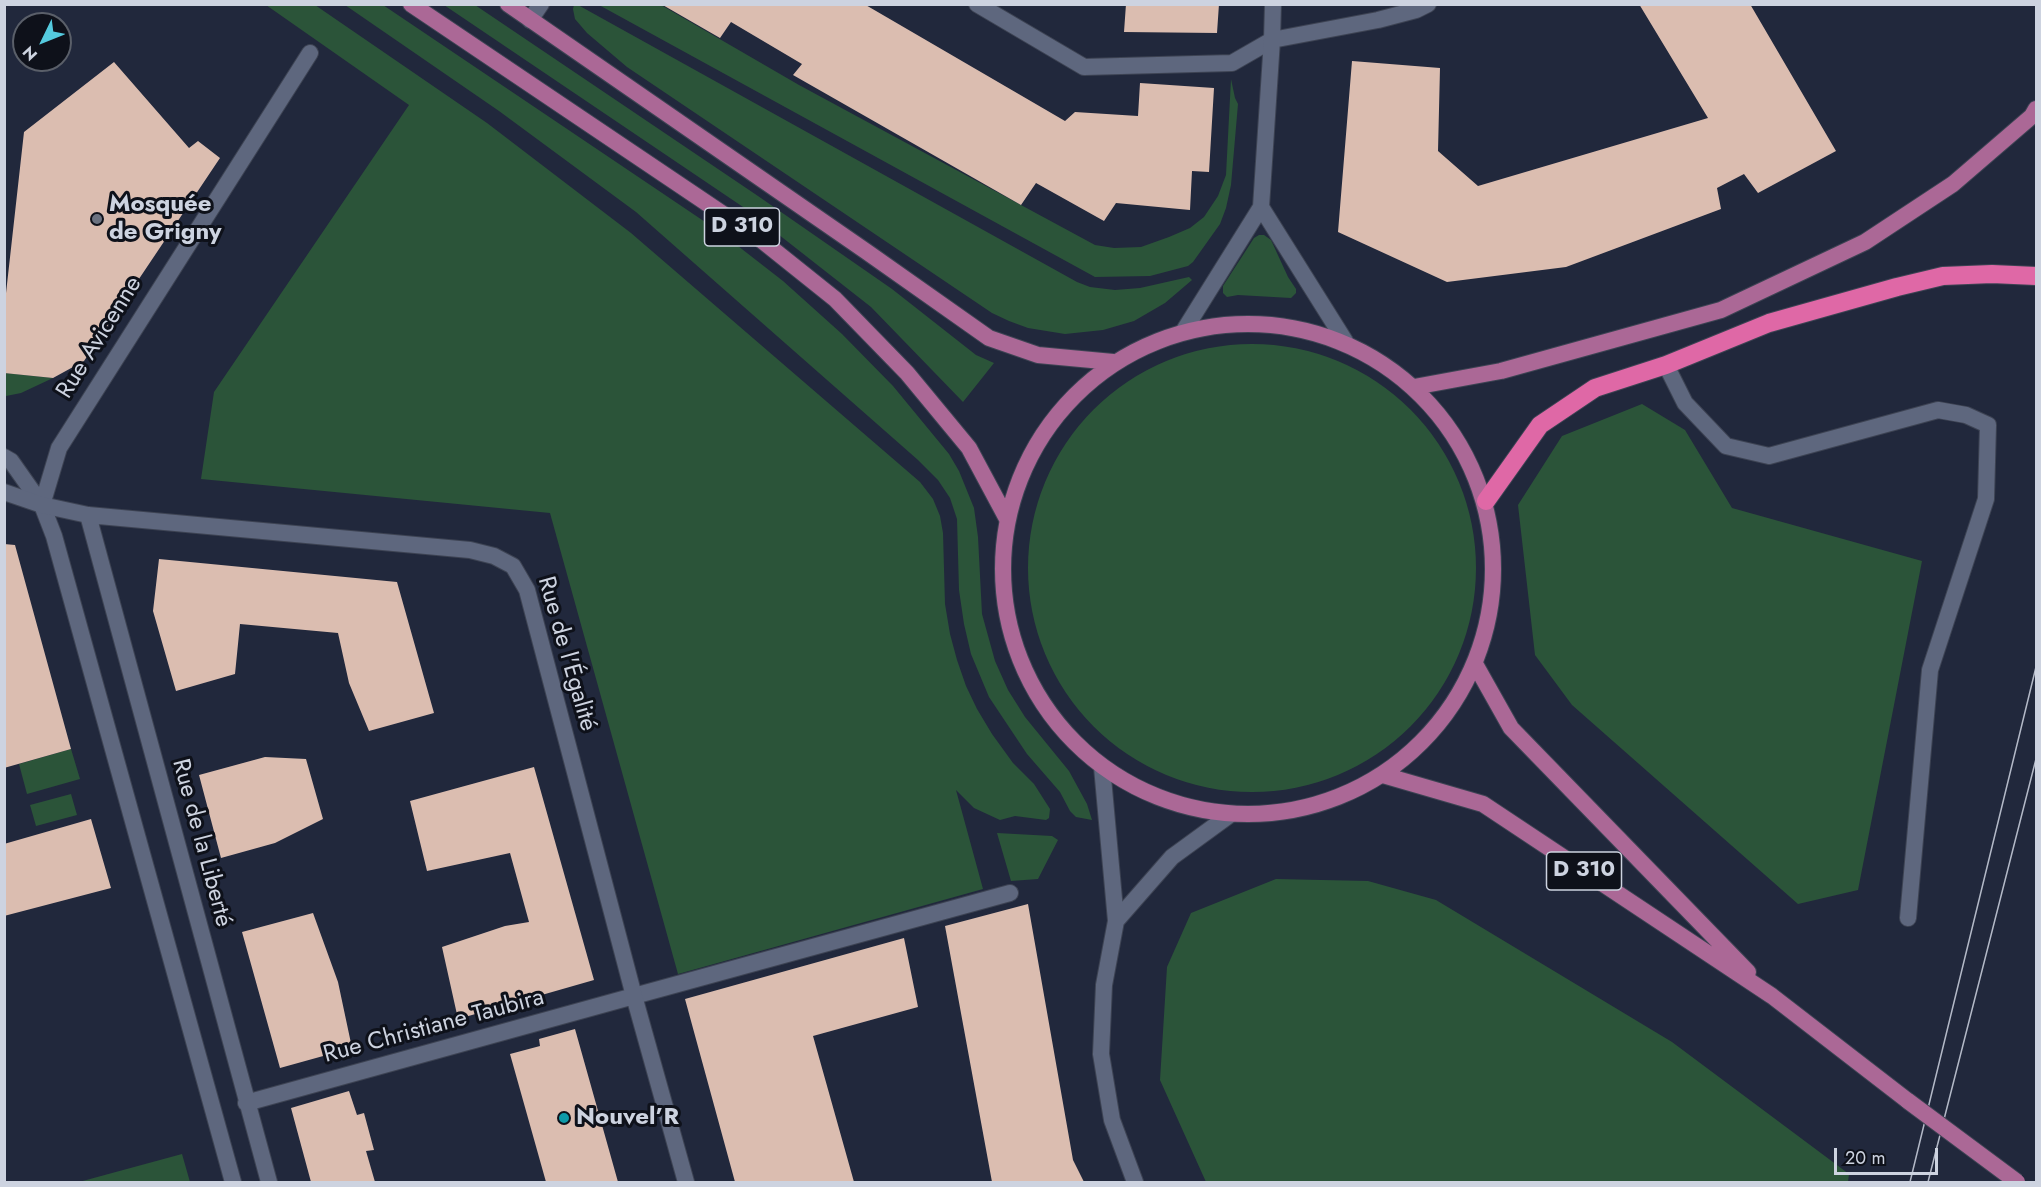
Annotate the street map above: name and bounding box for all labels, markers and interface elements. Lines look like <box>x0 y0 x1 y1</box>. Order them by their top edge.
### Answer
north arrow <box>12 12 72 72</box>
text: N <box>17 41 43 66</box>
place label: Mosquée de Grigny <box>109 191 222 247</box>
road number: D 310 <box>704 208 780 246</box>
marker: Mosquée de Grigny <box>90 212 104 226</box>
street label: Rue Avicenne <box>51 272 149 404</box>
street label: Rue de l'Égalité <box>530 573 602 735</box>
street label: Rue de la Liberté <box>165 756 237 930</box>
road number: D 310 <box>1546 852 1622 890</box>
street label: Rue Christiane Taubira <box>321 984 547 1070</box>
place label: Nouvel’R <box>576 1104 679 1132</box>
marker: Nouvel’R <box>557 1111 571 1125</box>
scale bar <box>1837 1136 1940 1174</box>
text: 20 m <box>1845 1145 1885 1171</box>

